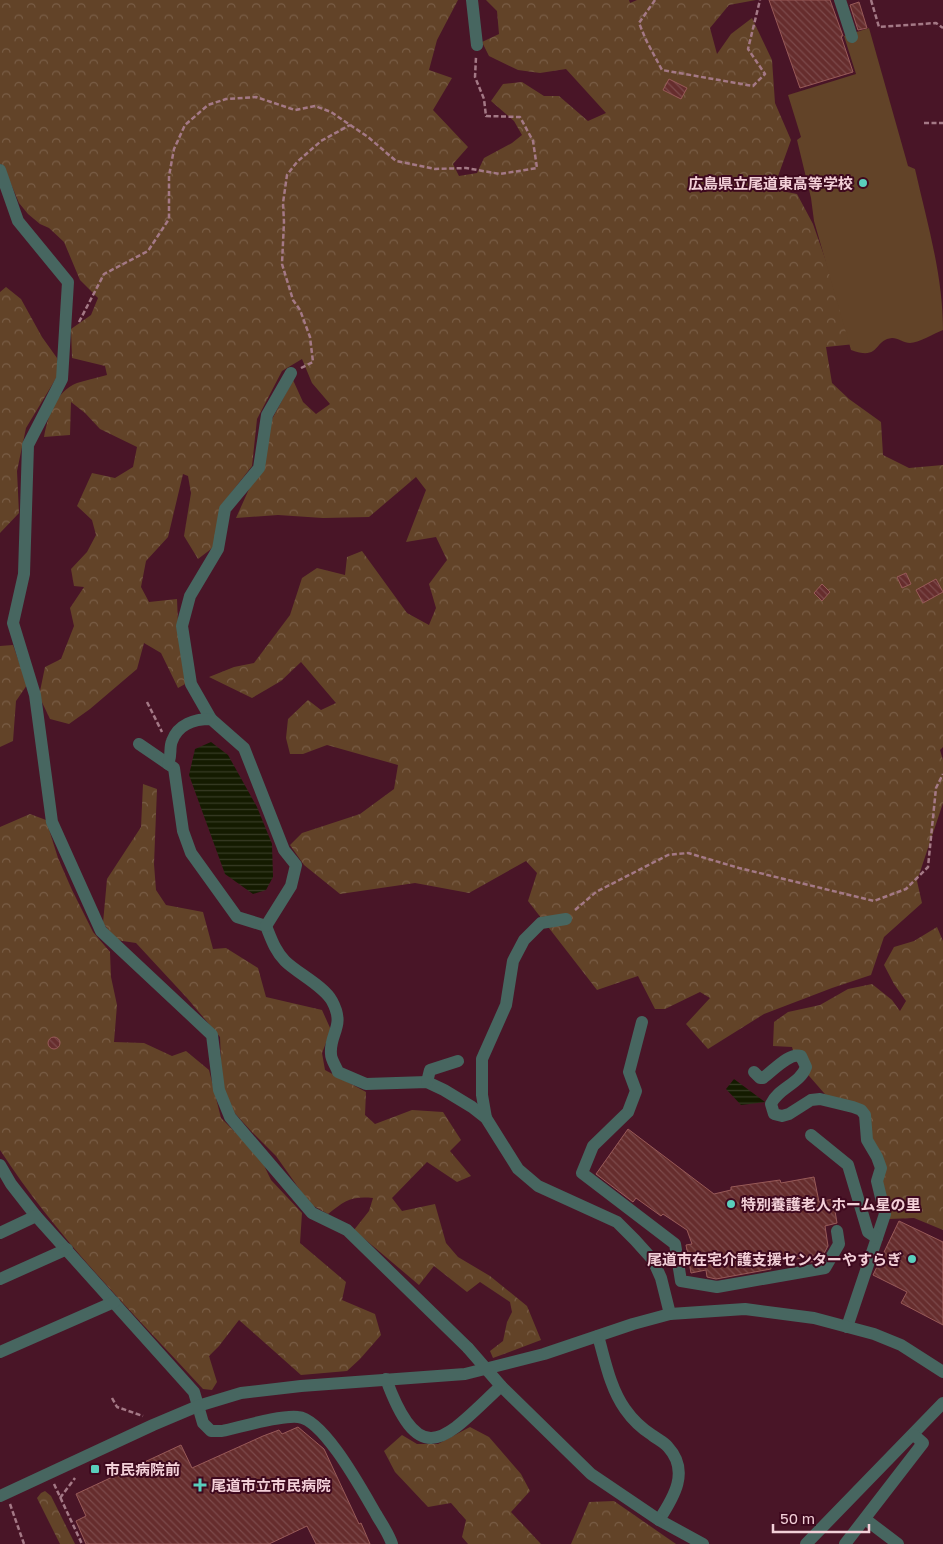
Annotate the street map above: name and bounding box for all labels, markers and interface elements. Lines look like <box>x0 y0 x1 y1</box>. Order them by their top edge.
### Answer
place label: 広島県立尾道東高等学校 <box>688 174 853 192</box>
marker: 広島県立尾道東高等学校 <box>857 177 869 189</box>
place label: 特別養護老人ホーム星の里 <box>741 1195 921 1213</box>
marker: 特別養護老人ホーム星の里 <box>725 1198 737 1210</box>
place label: 尾道市在宅介護支援センターやすらぎ <box>647 1250 902 1268</box>
marker: 尾道市在宅介護支援センターやすらぎ <box>906 1253 918 1265</box>
place label: 市民病院前 <box>105 1460 180 1478</box>
marker: 市民病院前 <box>89 1463 101 1475</box>
place label: 尾道市立市民病院 <box>211 1476 331 1494</box>
marker: 尾道市立市民病院 <box>193 1478 207 1492</box>
scale bar <box>773 1502 869 1534</box>
text: 50 m <box>780 1509 815 1527</box>

